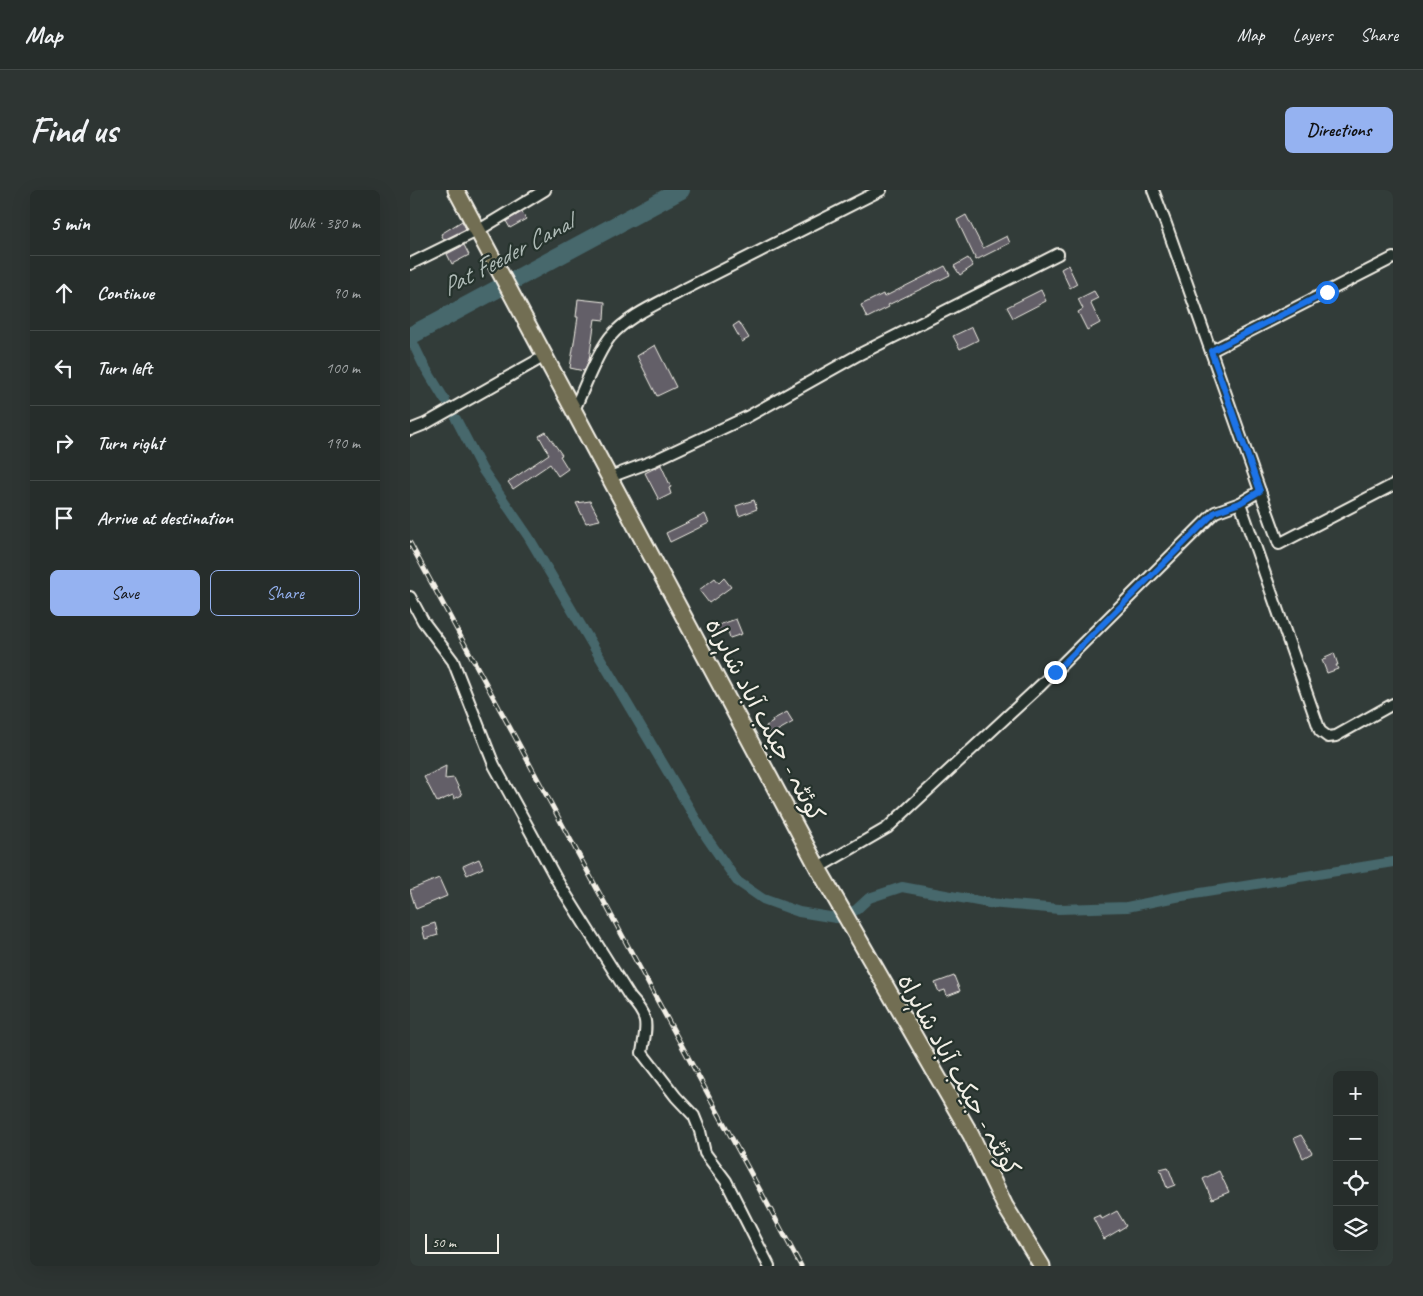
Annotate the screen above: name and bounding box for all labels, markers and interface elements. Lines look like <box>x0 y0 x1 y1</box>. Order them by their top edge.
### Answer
text: Map <box>25 20 62 50</box>
text: Map <box>1237 24 1265 46</box>
text: Layers <box>1293 24 1332 46</box>
text: Share <box>1360 24 1398 46</box>
button: Directions <box>1285 107 1393 153</box>
text: Find us <box>30 108 117 153</box>
water label: Pat Feeder Canal <box>436 203 585 303</box>
text: 5 min <box>50 210 90 236</box>
text: Walk · 380 m <box>288 213 360 233</box>
icon: ahead <box>50 279 78 307</box>
text: Continue <box>97 281 154 305</box>
route start <box>1316 281 1339 304</box>
text: 90 m <box>333 283 360 303</box>
icon: left <box>50 354 78 382</box>
text: Turn left <box>97 356 152 380</box>
text: 100 m <box>326 358 360 378</box>
icon: right <box>50 429 78 457</box>
text: Turn right <box>97 431 164 455</box>
text: 190 m <box>326 433 360 453</box>
icon: arrive <box>50 504 78 532</box>
text: Arrive at destination <box>97 506 233 530</box>
button: Save <box>50 570 200 616</box>
button: Share <box>210 570 360 616</box>
street label: کوئٹہ - جیکب آباد شاہراہ <box>696 613 831 828</box>
route end <box>1044 661 1067 684</box>
street label: کوئٹہ - جیکب آباد شاہراہ <box>888 969 1027 1183</box>
map controls <box>1333 1071 1378 1251</box>
button: + <box>1333 1071 1378 1116</box>
button: − <box>1333 1116 1378 1161</box>
button: locate <box>1333 1161 1378 1206</box>
button: layers <box>1333 1206 1378 1251</box>
scale bar <box>425 1231 499 1254</box>
text: 50 m <box>432 1234 456 1251</box>

